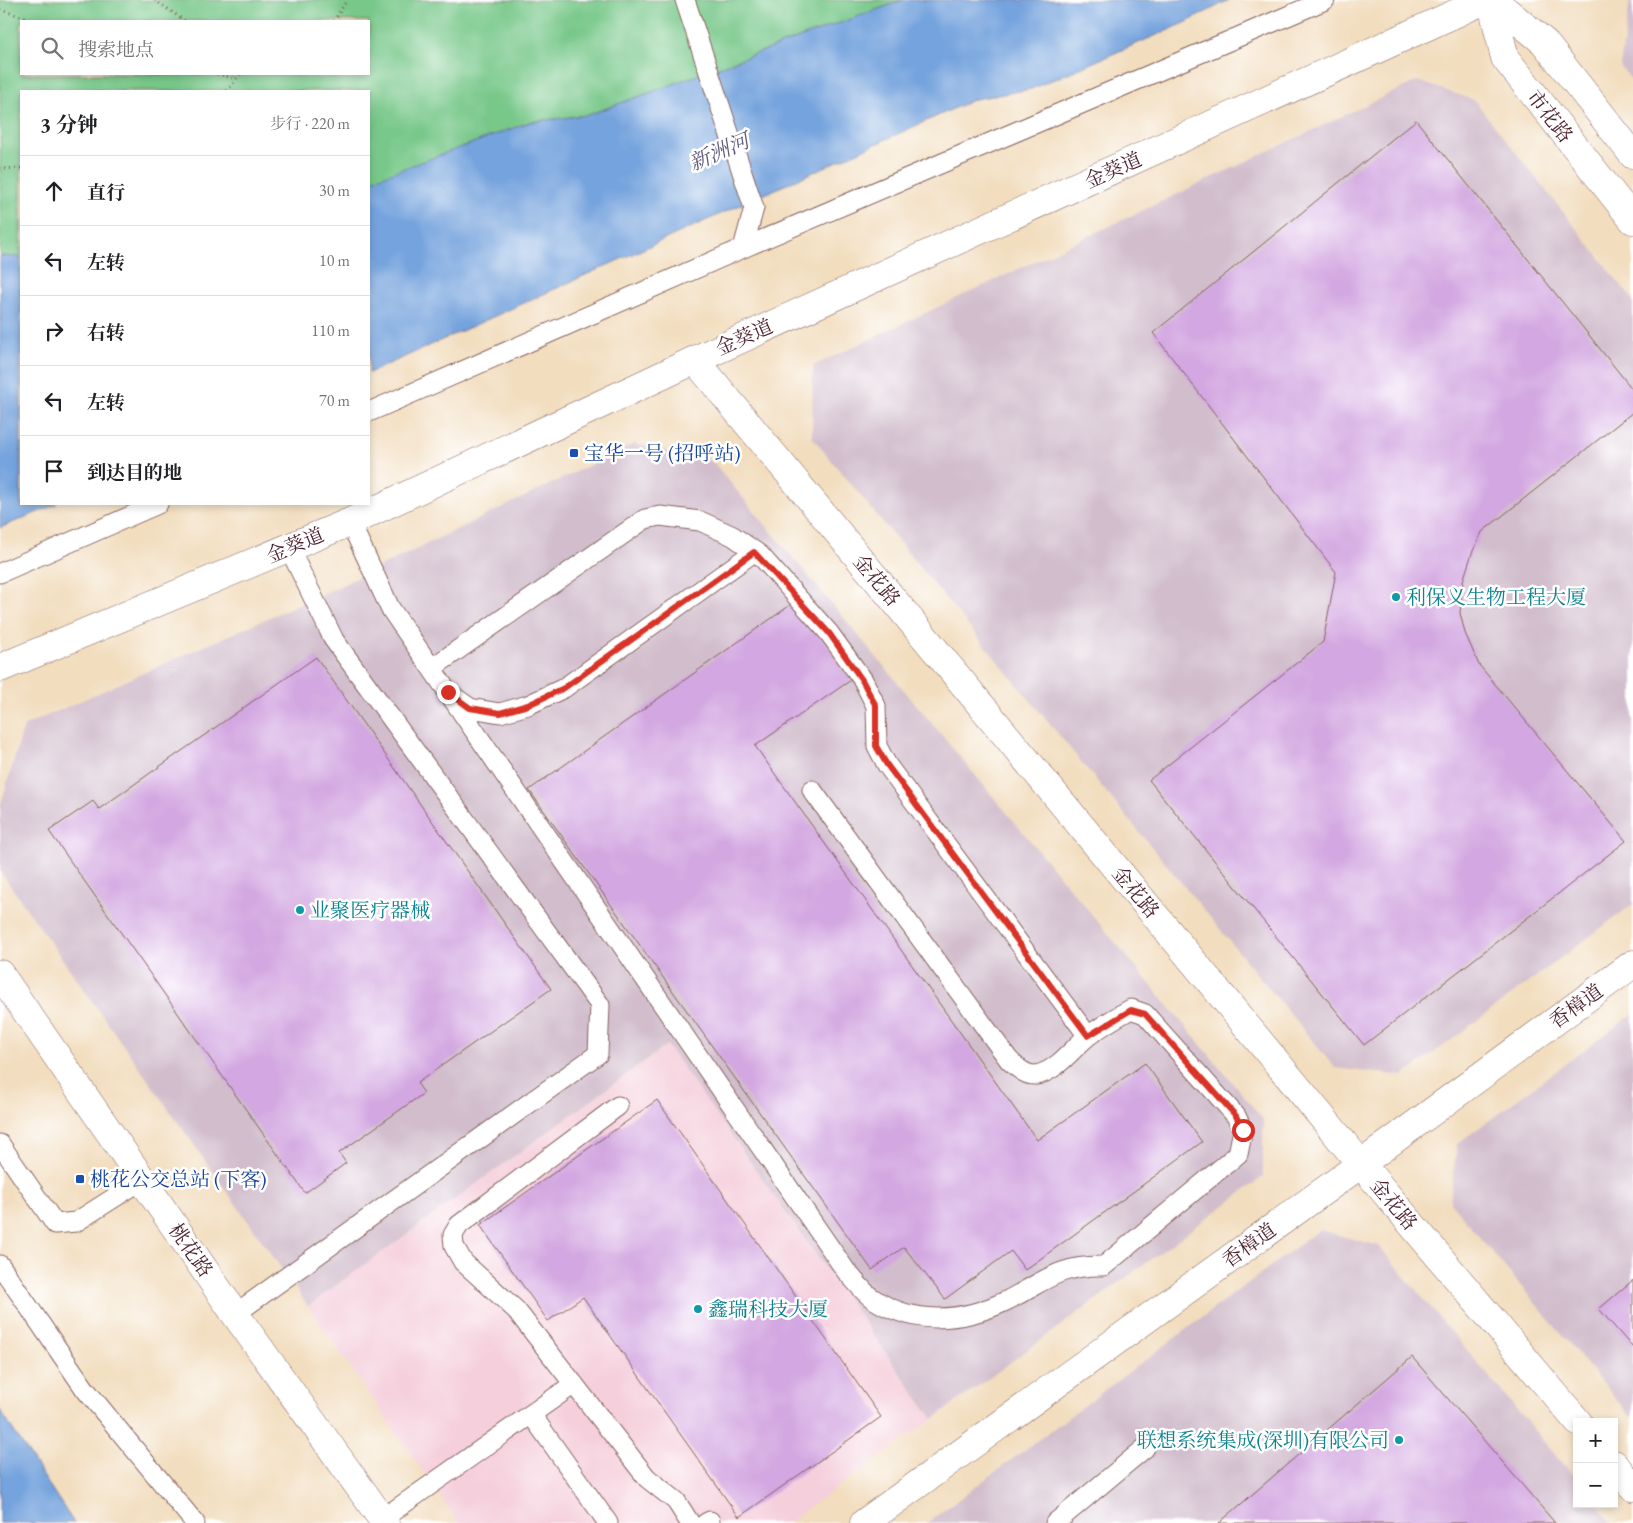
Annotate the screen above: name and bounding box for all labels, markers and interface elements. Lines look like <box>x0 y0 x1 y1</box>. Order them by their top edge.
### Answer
search box <box>20 20 370 75</box>
icon: search <box>38 34 66 62</box>
text: 搜索地点 <box>78 37 154 62</box>
street label: 市花路 <box>1521 84 1579 148</box>
text: 3 分钟 <box>40 111 98 138</box>
text: 步行 · 220 m <box>270 113 350 134</box>
water label: 新洲河 <box>685 125 757 176</box>
street label: 金葵道 <box>1080 146 1146 194</box>
icon: ahead <box>40 177 68 205</box>
text: 直行 <box>87 180 125 205</box>
text: 30 m <box>319 180 350 201</box>
icon: left <box>40 247 68 275</box>
text: 左转 <box>87 250 125 275</box>
text: 10 m <box>319 250 350 271</box>
street label: 金葵道 <box>711 313 777 361</box>
icon: right <box>40 317 68 345</box>
text: 右转 <box>87 320 125 345</box>
text: 110 m <box>311 320 350 341</box>
icon: left <box>40 387 68 415</box>
text: 左转 <box>87 390 125 415</box>
text: 70 m <box>319 390 350 411</box>
place label: 宝华一号 (招呼站) <box>584 440 741 466</box>
marker: 宝华一号 (招呼站) <box>568 447 580 459</box>
icon: arrive <box>40 457 68 485</box>
text: 到达目的地 <box>87 460 182 485</box>
street label: 金葵道 <box>262 521 328 569</box>
street label: 金花路 <box>848 549 906 611</box>
place label: 利保义生物工程大厦 <box>1406 584 1586 610</box>
marker: 利保义生物工程大厦 <box>1390 591 1402 603</box>
route end <box>437 681 460 704</box>
street label: 金花路 <box>1107 861 1165 923</box>
place label: 业聚医疗器械 <box>310 897 430 923</box>
marker: 业聚医疗器械 <box>294 904 306 916</box>
street label: 香樟道 <box>1544 978 1608 1034</box>
route start <box>1232 1119 1255 1142</box>
place label: 桃花公交总站 (下客) <box>90 1166 267 1192</box>
marker: 桃花公交总站 (下客) <box>74 1173 86 1185</box>
street label: 金花路 <box>1365 1173 1423 1235</box>
street label: 香樟道 <box>1217 1217 1281 1273</box>
street label: 桃花路 <box>163 1218 219 1282</box>
place label: 鑫瑞科技大厦 <box>708 1296 828 1322</box>
marker: 鑫瑞科技大厦 <box>692 1303 704 1315</box>
map controls <box>1573 1418 1618 1508</box>
button: + <box>1573 1418 1618 1463</box>
place label: 联想系统集成(深圳)有限公司 <box>1136 1427 1389 1453</box>
marker: 联想系统集成(深圳)有限公司 <box>1393 1434 1405 1446</box>
button: − <box>1573 1463 1618 1508</box>

